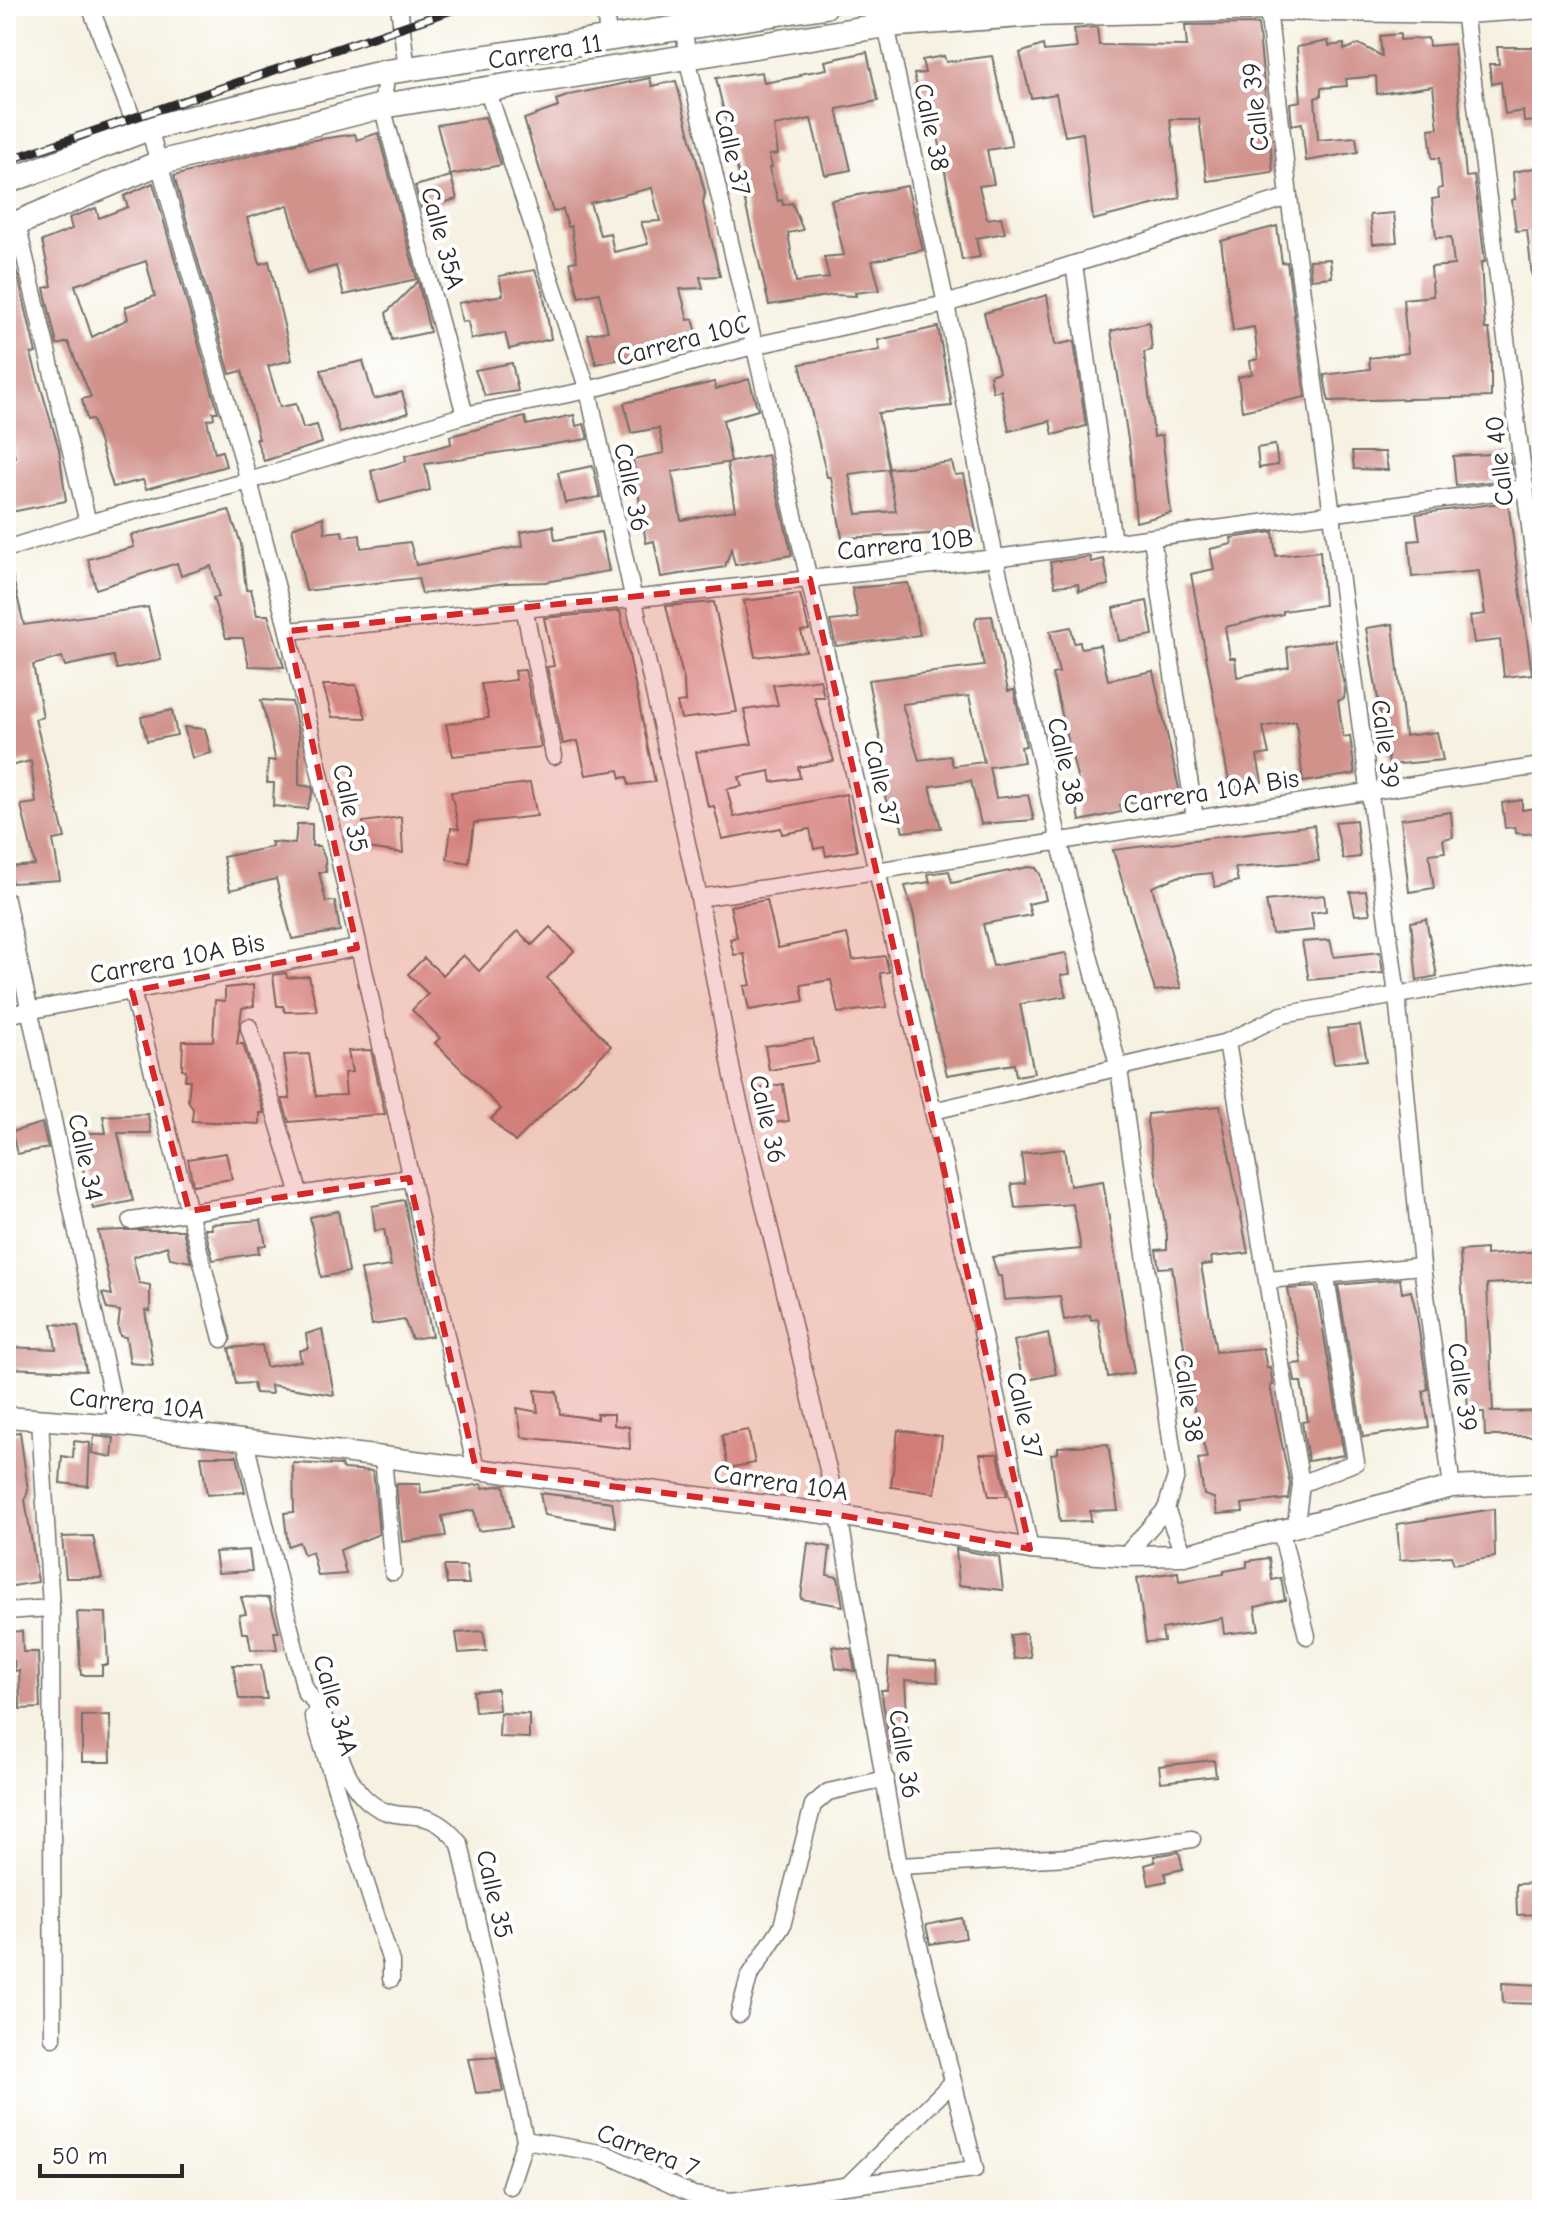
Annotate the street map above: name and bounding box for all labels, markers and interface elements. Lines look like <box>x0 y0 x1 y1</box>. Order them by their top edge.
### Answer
street label: Carrera 11 <box>486 28 604 76</box>
street label: Calle 39 <box>1236 61 1276 153</box>
street label: Calle 38 <box>907 81 955 174</box>
street label: Calle 37 <box>708 106 757 198</box>
street label: Calle 35A <box>414 184 470 293</box>
street label: Carrera 10C <box>613 309 753 373</box>
street label: Calle 40 <box>1480 414 1520 508</box>
street label: Calle 36 <box>607 440 655 534</box>
street label: Carrera 10B <box>836 523 975 567</box>
street label: Calle 39 <box>1365 698 1405 790</box>
street label: Calle 38 <box>1040 714 1090 808</box>
street label: Calle 37 <box>857 737 906 829</box>
street label: Calle 35 <box>326 761 374 855</box>
street label: Carrera 10A Bis <box>1121 763 1301 821</box>
street label: Carrera 10A Bis <box>87 927 267 991</box>
street label: Calle 36 <box>742 1072 792 1166</box>
street label: Calle 34 <box>61 1111 109 1203</box>
street label: Calle 39 <box>1441 1341 1483 1434</box>
street label: Calle 38 <box>1167 1352 1209 1444</box>
street label: Calle 37 <box>1000 1369 1049 1461</box>
street label: Carrera 10A <box>68 1382 206 1426</box>
street label: Carrera 10A <box>712 1459 850 1507</box>
street label: Calle 34A <box>306 1651 364 1759</box>
street label: Calle 36 <box>882 1707 926 1801</box>
street label: Calle 35 <box>469 1847 519 1941</box>
street label: Carrera 7 <box>592 2118 703 2184</box>
scale bar <box>40 2128 182 2178</box>
text: 50 m <box>52 2142 108 2170</box>

